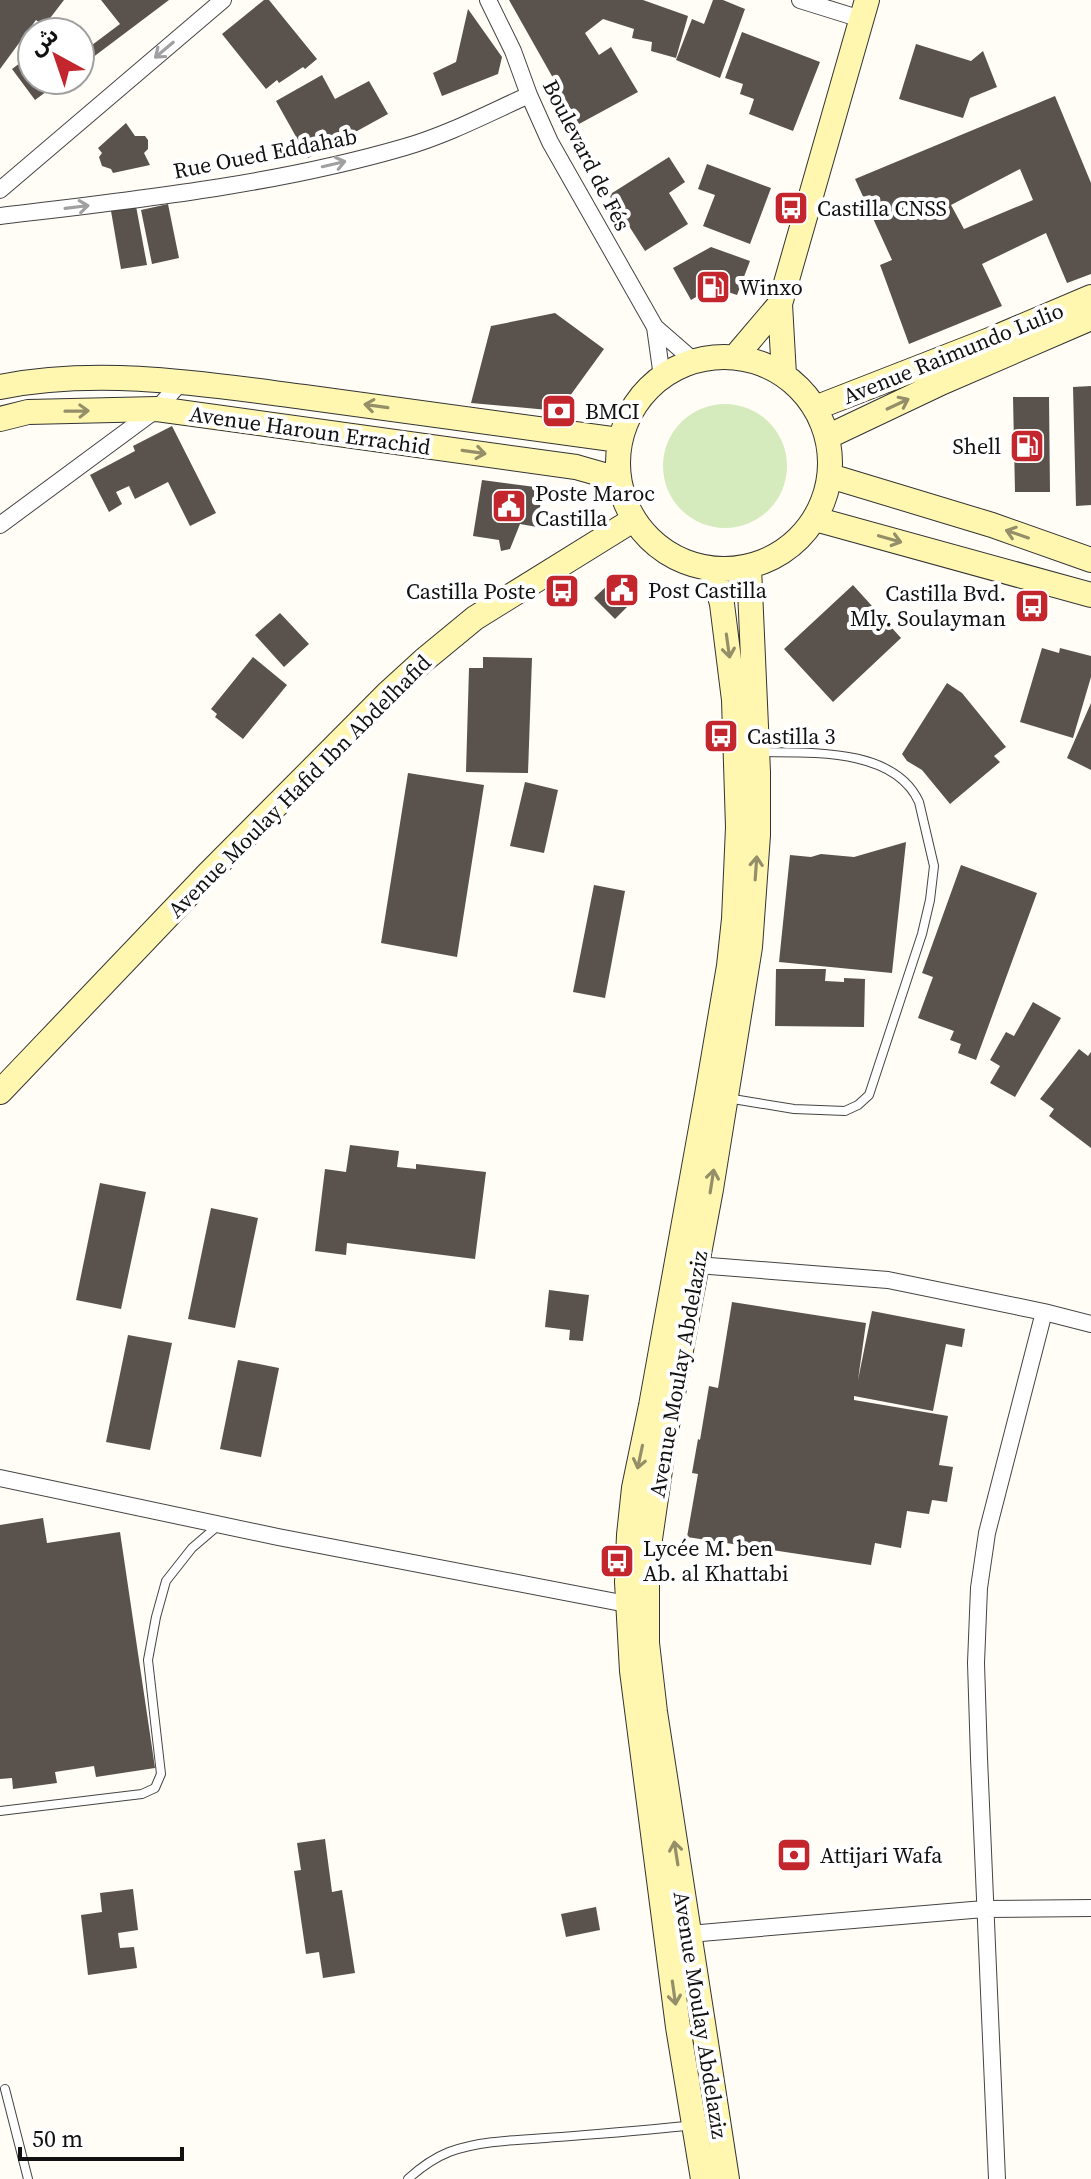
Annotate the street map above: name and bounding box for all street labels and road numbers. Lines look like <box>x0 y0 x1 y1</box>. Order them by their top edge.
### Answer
street label: Boulevard de Fés <box>536 74 638 236</box>
street label: Rue Oued Eddahab <box>171 120 359 186</box>
street label: Avenue Raimundo Lulio <box>838 295 1068 411</box>
street label: Avenue Haroun Errachid <box>188 398 433 462</box>
street label: Avenue Moulay Hafid Ibn Abdelhafid <box>161 647 438 924</box>
street label: Avenue Moulay Abdelaziz <box>642 1248 714 1500</box>
street label: Avenue Moulay Abdelaziz <box>667 1889 735 2141</box>

